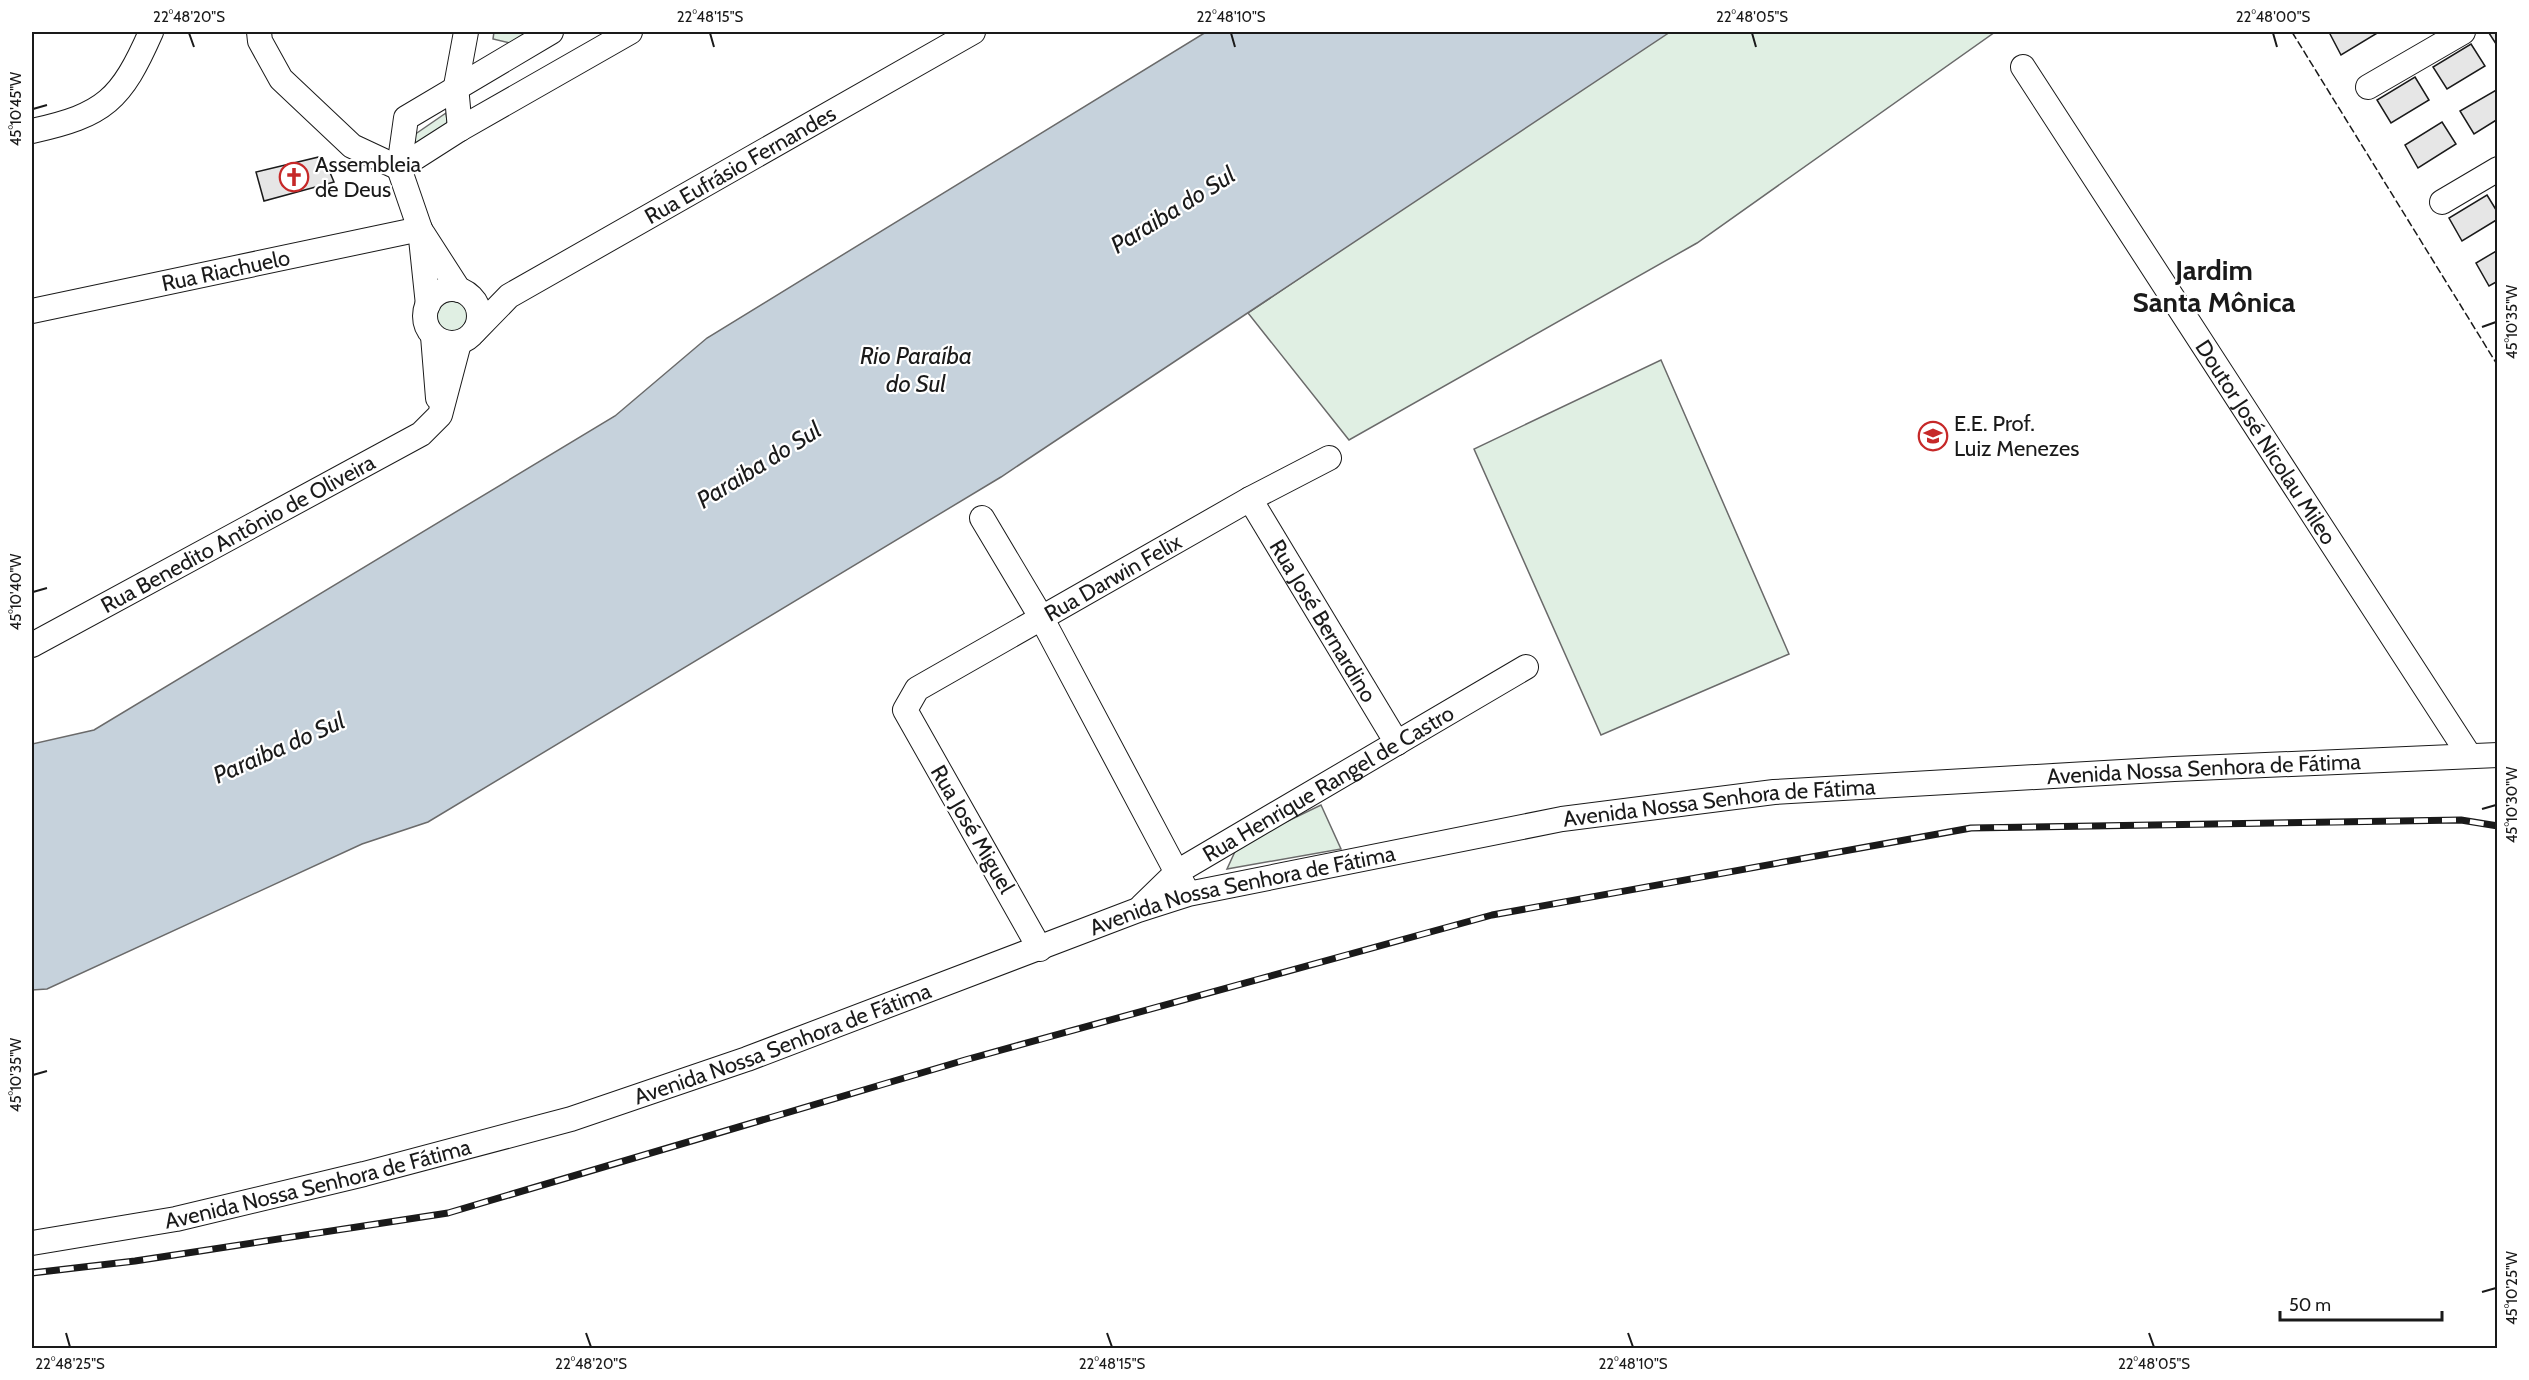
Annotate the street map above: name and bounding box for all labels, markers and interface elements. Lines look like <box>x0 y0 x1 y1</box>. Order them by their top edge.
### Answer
text: 22°48'20"S <box>153 8 225 26</box>
text: 22°48'15"S <box>677 8 744 26</box>
text: 22°48'10"S <box>1197 8 1266 26</box>
text: 22°48'05"S <box>1716 8 1788 26</box>
text: 22°48'00"S <box>2236 8 2311 26</box>
text: 45°10'45"W <box>7 71 25 146</box>
street label: Rua Eufrásio Fernandes <box>640 100 841 230</box>
place label: Assembleia de Deus <box>315 151 422 203</box>
water label: Paraiba do Sul <box>1105 160 1241 259</box>
church icon: Assembleia de Deus <box>278 161 310 193</box>
street label: Rua Riachuelo <box>159 244 292 297</box>
district label: Jardim Santa Mônica <box>2132 253 2296 319</box>
text: 45°10'35"W <box>2503 284 2521 359</box>
street label: Doutor José Nicolau Mileo <box>2190 335 2342 550</box>
water label: Rio Paraíba do Sul <box>860 341 972 398</box>
place label: E.E. Prof. Luiz Menezes <box>1954 410 2079 462</box>
water label: Paraiba do Sul <box>691 415 827 514</box>
school or university icon: E.E. Prof. Luiz Menezes <box>1917 420 1949 452</box>
street label: Rua Benedito Antônio de Oliveira <box>96 448 380 619</box>
street label: Rua Darwin Felix <box>1040 528 1187 628</box>
street label: Rua José Bernardino <box>1264 535 1382 707</box>
text: 45°10'40"W <box>7 553 25 630</box>
street label: Rua Henrique Rangel de Castro <box>1198 699 1459 868</box>
water label: Paraiba do Sul <box>208 705 350 790</box>
street label: Avenida Nossa Senhora de Fátima <box>2046 748 2362 790</box>
street label: Rua José Miguel <box>925 760 1021 899</box>
text: 45°10'30"W <box>2503 766 2521 843</box>
street label: Avenida Nossa Senhora de Fátima <box>1561 773 1877 833</box>
street label: Avenida Nossa Senhora de Fátima <box>1086 840 1398 941</box>
street label: Avenida Nossa Senhora de Fátima <box>631 977 935 1111</box>
text: 45°10'35"W <box>7 1037 25 1112</box>
street label: Avenida Nossa Senhora de Fátima <box>163 1133 474 1235</box>
text: 45°10'25"W <box>2503 1250 2521 1325</box>
scale bar <box>2280 1284 2442 1322</box>
text: 50 m <box>2289 1294 2331 1316</box>
text: 22°48'25"S <box>35 1355 105 1373</box>
text: 22°48'20"S <box>555 1355 627 1373</box>
text: 22°48'15"S <box>1079 1355 1146 1373</box>
text: 22°48'10"S <box>1599 1355 1668 1373</box>
text: 22°48'05"S <box>2118 1355 2190 1373</box>

